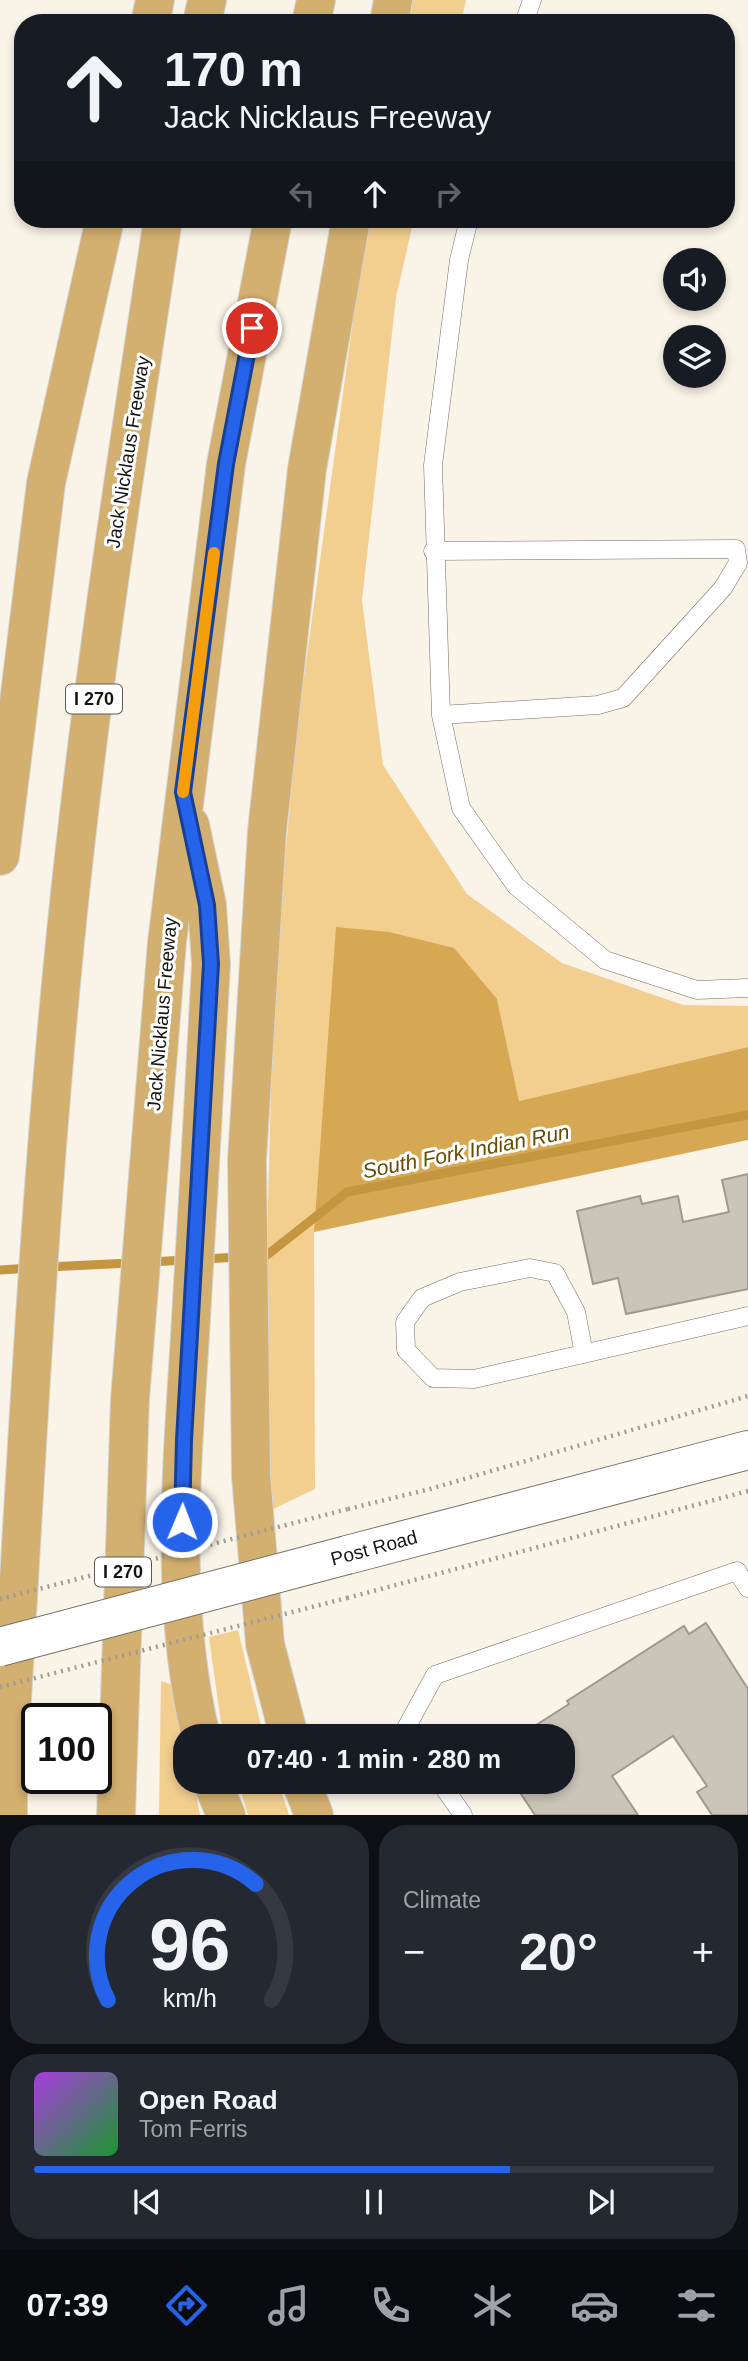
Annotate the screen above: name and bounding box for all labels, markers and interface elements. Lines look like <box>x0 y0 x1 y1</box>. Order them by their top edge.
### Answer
icon: ahead <box>49 42 140 133</box>
text: 170 m <box>164 42 303 96</box>
text: Jack Nicklaus Freeway <box>164 99 491 135</box>
icon: left <box>283 175 321 213</box>
icon: ahead <box>356 175 394 213</box>
icon: right <box>429 175 467 213</box>
map controls <box>663 248 726 388</box>
button: sound <box>663 248 726 311</box>
pin <box>222 298 282 358</box>
icon: arrive <box>233 309 271 347</box>
button: layers <box>663 325 726 388</box>
street label: Jack Nicklaus Freeway <box>102 354 154 550</box>
road number: I 270 <box>66 684 122 714</box>
street label: Jack Nicklaus Freeway <box>143 916 181 1112</box>
water label: South Fork Indian Run <box>361 1120 571 1182</box>
position arrow <box>145 1485 219 1559</box>
street label: Post Road <box>328 1526 420 1570</box>
road number: I 270 <box>95 1558 151 1587</box>
speed limit sign: 100 <box>21 1703 112 1794</box>
text: 07:40 · 1 min · 280 m <box>247 1744 501 1774</box>
text: Climate <box>403 1887 481 1913</box>
text: 96 <box>149 1905 230 1986</box>
text: 20° <box>519 1923 598 1981</box>
text: − <box>403 1931 425 1973</box>
text: + <box>692 1931 714 1973</box>
text: km/h <box>162 1984 217 2012</box>
text: Open Road <box>139 2085 278 2115</box>
text: Tom Ferris <box>139 2116 248 2142</box>
icon: previous <box>128 2183 166 2221</box>
icon: pause <box>355 2183 393 2221</box>
icon: next <box>582 2183 620 2221</box>
icon: directions <box>162 2281 211 2330</box>
icon: music <box>264 2281 313 2330</box>
icon: phone <box>366 2281 415 2330</box>
icon: climate <box>468 2281 517 2330</box>
icon: car <box>570 2281 619 2330</box>
icon: filters <box>672 2281 721 2330</box>
text: 07:39 <box>27 2287 108 2323</box>

